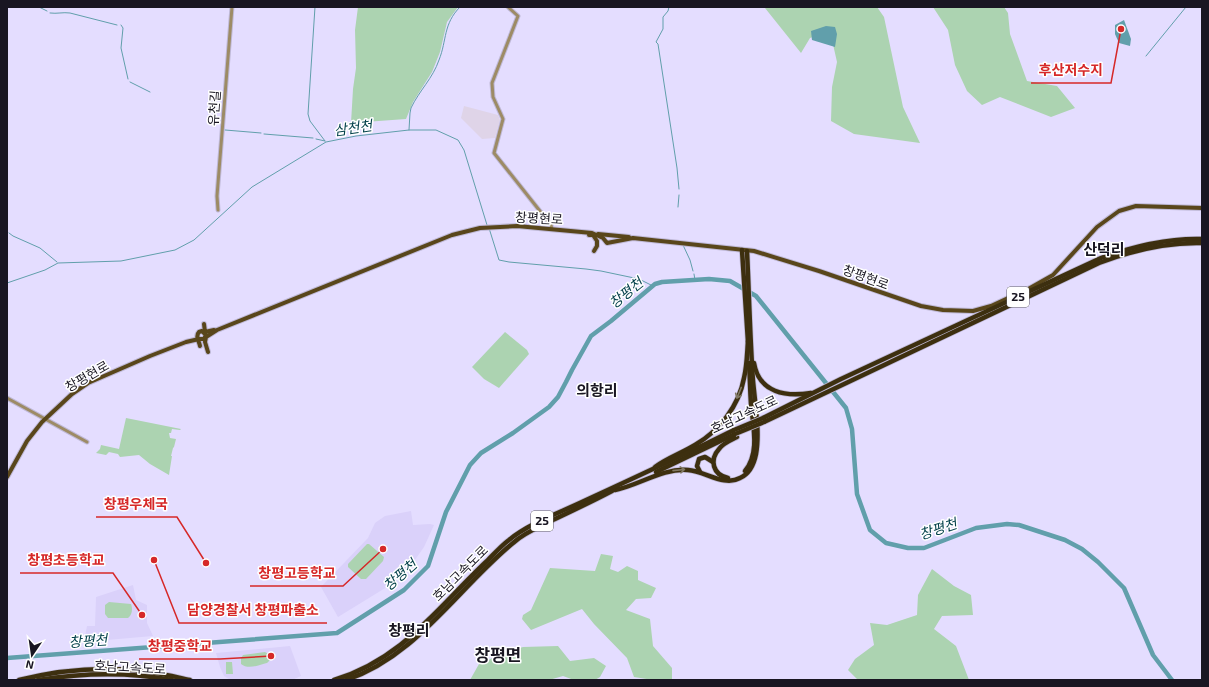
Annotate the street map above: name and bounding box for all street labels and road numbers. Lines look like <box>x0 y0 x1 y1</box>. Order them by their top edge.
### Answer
street label: 유천길 <box>205 90 223 126</box>
street label: 창평현로 <box>515 209 563 227</box>
street label: 창평현로 <box>841 261 891 293</box>
road number: 25 <box>1007 287 1029 307</box>
street label: 창평현로 <box>62 357 112 395</box>
street label: 호남고속도로 <box>708 392 780 436</box>
road number: 25 <box>531 511 553 531</box>
street label: 호남고속도로 <box>429 542 491 604</box>
street label: 호남고속도로 <box>94 657 166 677</box>

